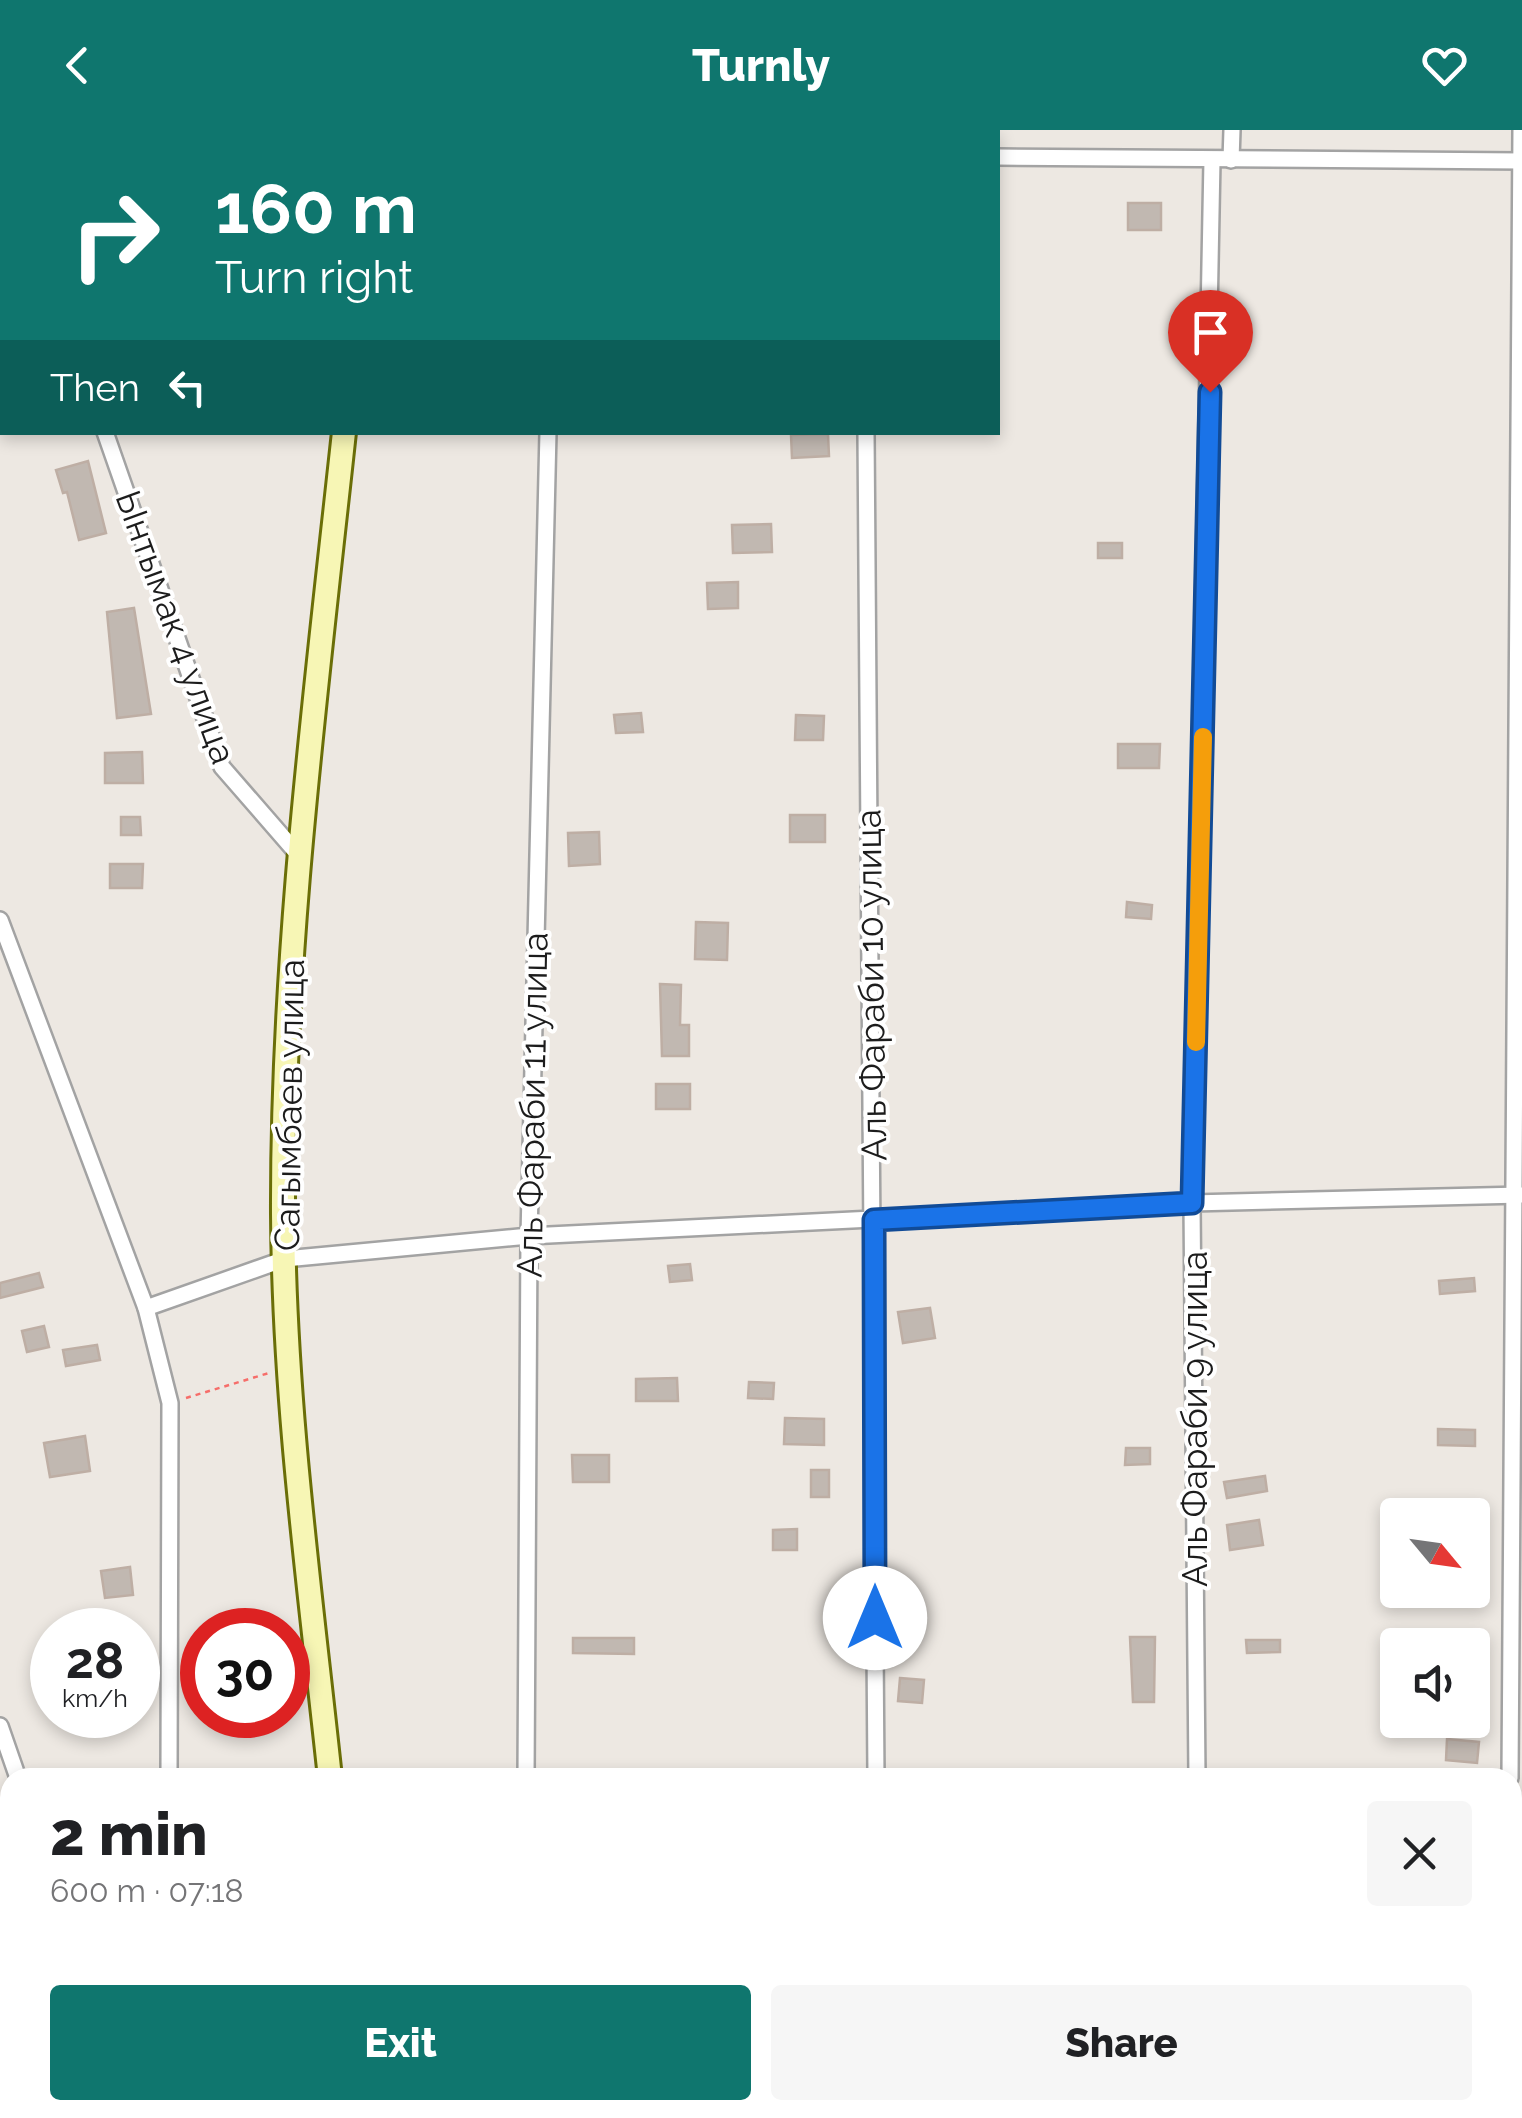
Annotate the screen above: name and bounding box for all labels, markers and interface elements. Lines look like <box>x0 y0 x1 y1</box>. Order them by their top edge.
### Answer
icon: back <box>50 38 105 93</box>
icon: heart <box>1417 38 1472 93</box>
text: Turnly <box>692 39 830 92</box>
text: 160 m <box>215 167 417 249</box>
icon: right <box>50 170 180 300</box>
text: Turn right <box>215 251 413 304</box>
pin <box>1168 290 1253 393</box>
icon: arrive <box>1183 305 1238 360</box>
icon: left <box>160 360 215 415</box>
text: Then <box>50 365 140 410</box>
street label: Ынтымак 4 улица <box>108 485 244 769</box>
street label: Аль Фараби 10 улица <box>847 809 895 1161</box>
street label: Аль Фараби 11 улица <box>508 932 556 1278</box>
street label: Сагымбаев улица <box>266 959 312 1251</box>
street label: Аль Фараби 9 улица <box>1174 1251 1215 1587</box>
north arrow <box>1380 1498 1490 1608</box>
map controls <box>1380 1498 1490 1738</box>
position arrow <box>823 1566 927 1670</box>
speed limit sign: 30 <box>180 1608 310 1738</box>
button: sound <box>1380 1628 1490 1738</box>
text: 28 <box>66 1631 124 1690</box>
text: km/h <box>62 1683 128 1713</box>
text: 2 min <box>50 1799 208 1869</box>
button: close <box>1367 1801 1472 1906</box>
text: 600 m · 07:18 <box>50 1872 244 1909</box>
button: Exit <box>50 1985 751 2100</box>
button: Share <box>771 1985 1472 2100</box>

